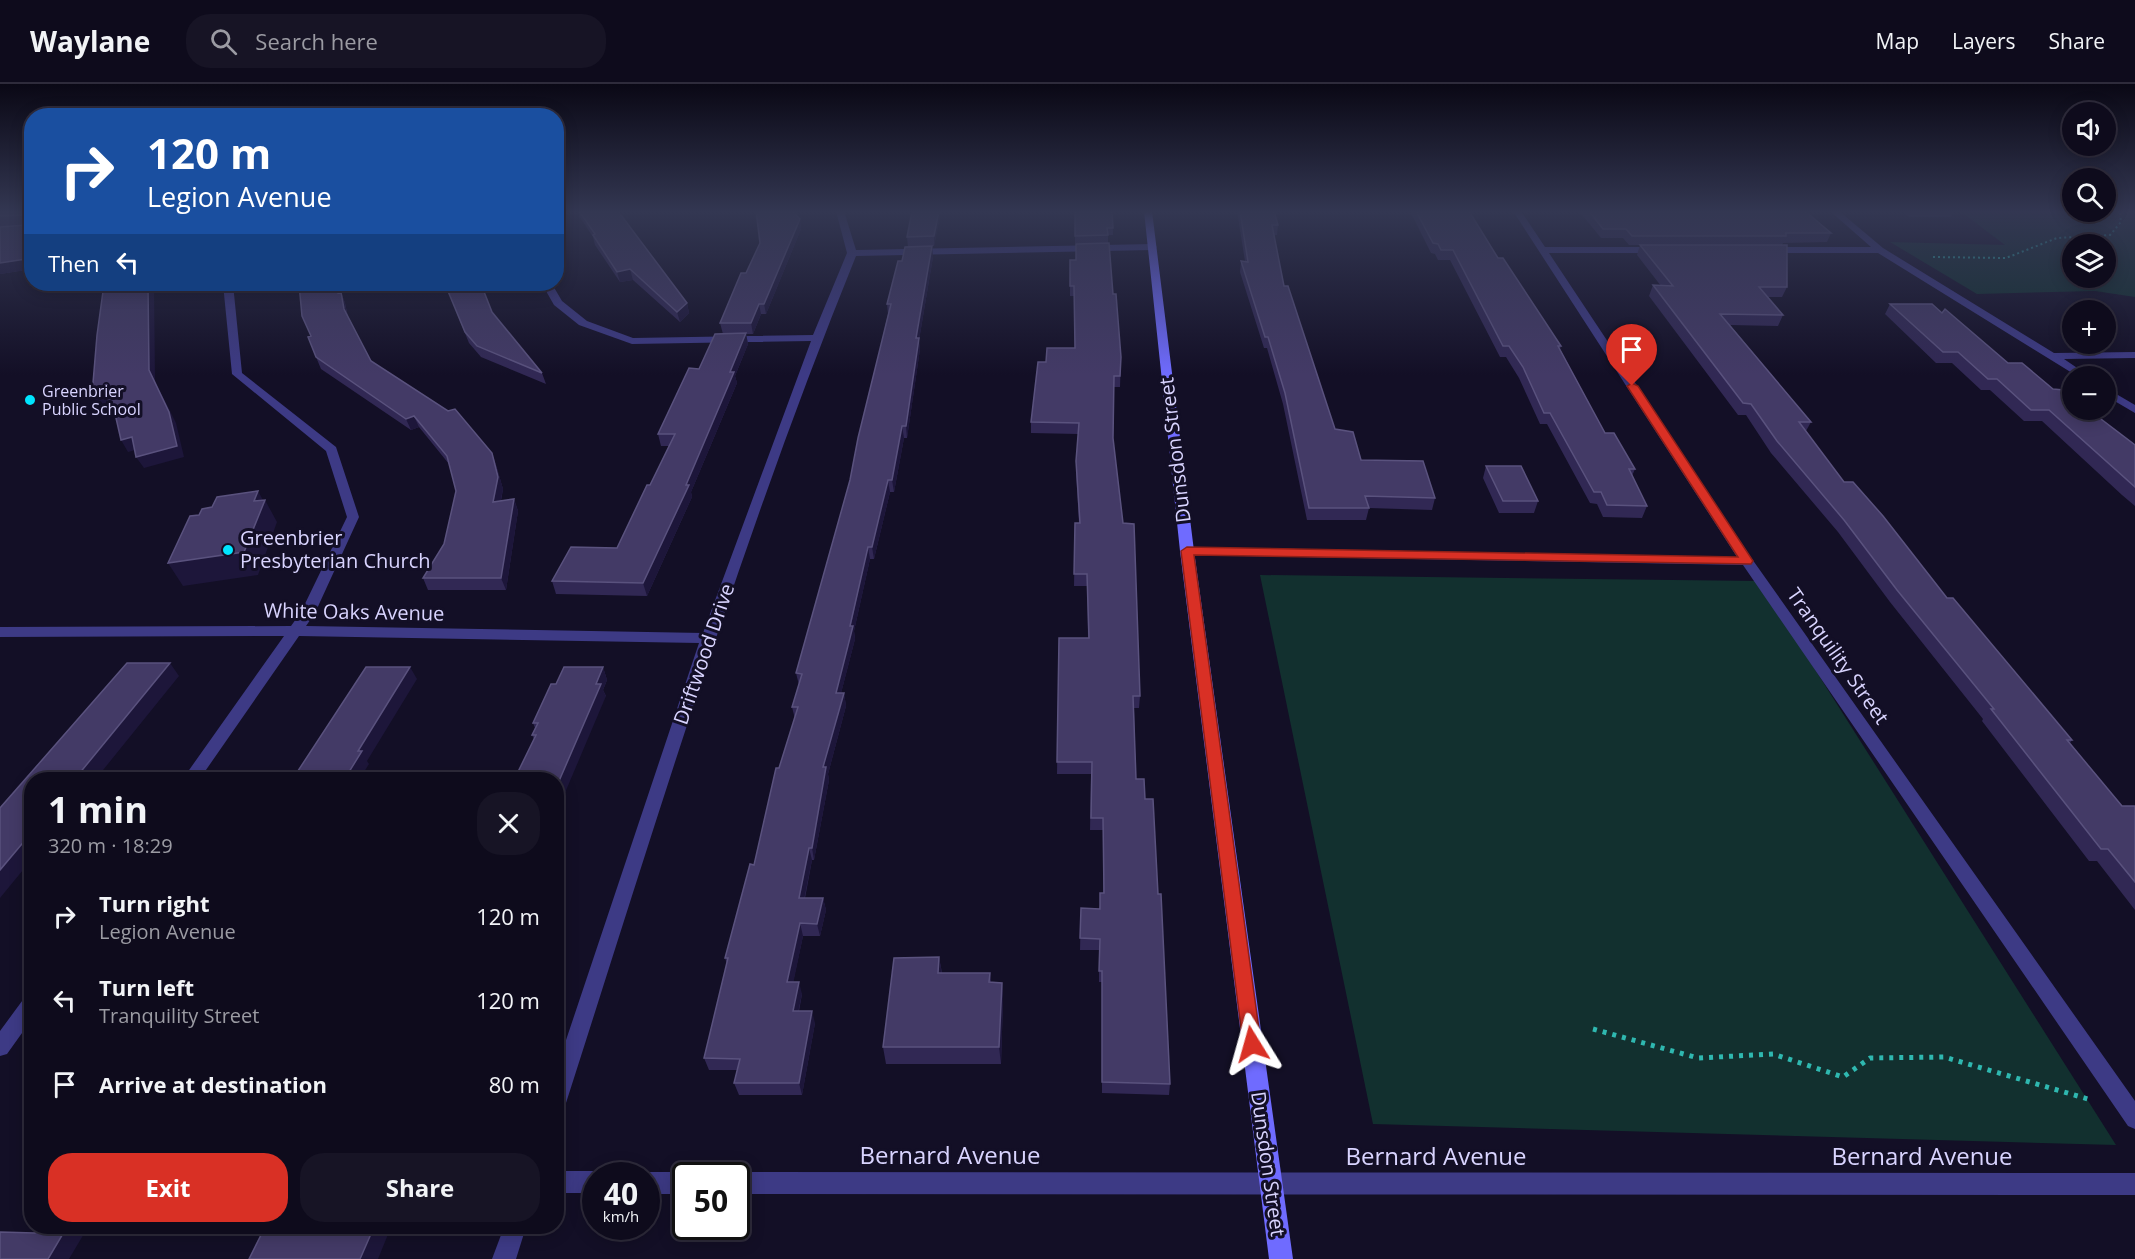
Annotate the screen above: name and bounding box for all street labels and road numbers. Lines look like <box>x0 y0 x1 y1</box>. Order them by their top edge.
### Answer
street label: Dunsdon Street <box>1152 376 1197 524</box>
street label: Driftwood Drive <box>667 580 740 728</box>
street label: Tranquility Street <box>1781 582 1895 729</box>
street label: White Oaks Avenue <box>263 596 445 627</box>
street label: Dunsdon Street <box>1245 1090 1292 1238</box>
street label: Bernard Avenue <box>859 1138 1041 1171</box>
street label: Bernard Avenue <box>1345 1139 1527 1172</box>
street label: Bernard Avenue <box>1831 1139 2013 1172</box>

